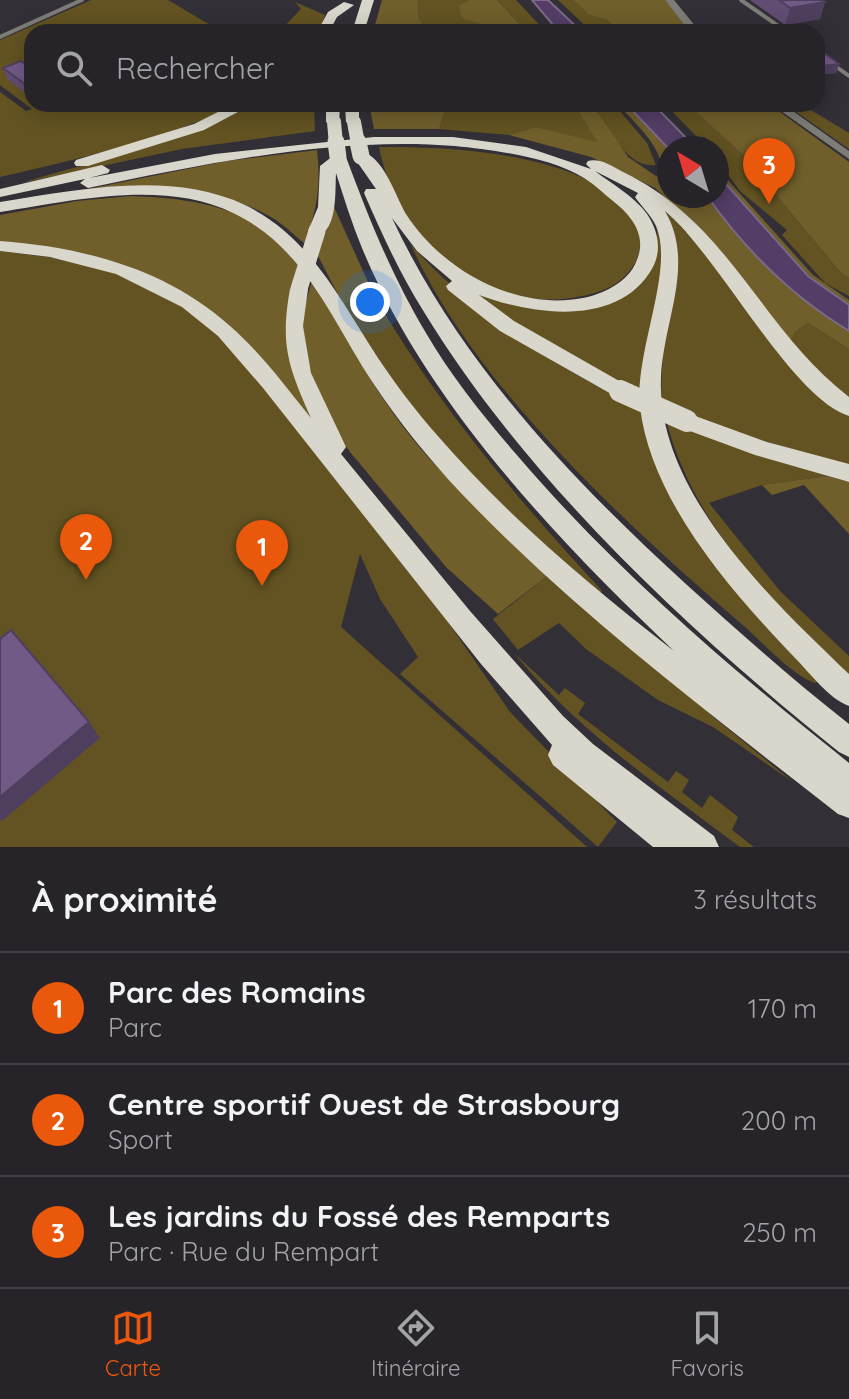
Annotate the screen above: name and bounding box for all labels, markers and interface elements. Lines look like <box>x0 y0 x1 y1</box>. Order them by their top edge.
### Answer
search box <box>24 24 825 112</box>
icon: search <box>52 46 96 90</box>
text: Rechercher <box>116 49 274 87</box>
north arrow <box>657 136 729 208</box>
pin: 3 <box>743 138 795 204</box>
your location <box>350 282 390 322</box>
pin: 2 <box>60 514 112 580</box>
pin: 1 <box>236 520 288 586</box>
text: À proximité <box>32 878 218 921</box>
text: 3 résultats <box>693 883 817 916</box>
text: Parc des Romains <box>108 973 366 1011</box>
text: 1 <box>53 992 63 1025</box>
text: 170 m <box>748 992 817 1025</box>
text: Parc <box>108 1011 162 1044</box>
text: Centre sportif Ouest de Strasbourg <box>108 1085 620 1123</box>
text: 2 <box>51 1104 65 1137</box>
text: 200 m <box>741 1104 817 1137</box>
text: Sport <box>108 1123 173 1156</box>
text: Les jardins du Fossé des Remparts <box>108 1197 610 1235</box>
text: 3 <box>51 1216 65 1249</box>
text: 250 m <box>742 1216 817 1249</box>
text: Parc · Rue du Rempart <box>108 1235 379 1268</box>
tab: Carte <box>105 1306 161 1382</box>
tab: Itinéraire <box>371 1306 461 1382</box>
tab: Favoris <box>671 1306 744 1382</box>

